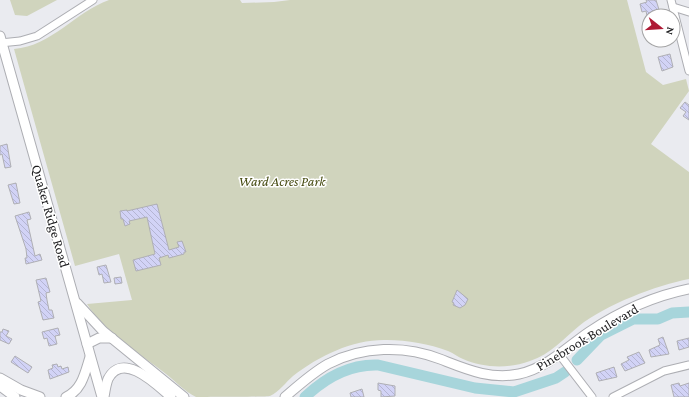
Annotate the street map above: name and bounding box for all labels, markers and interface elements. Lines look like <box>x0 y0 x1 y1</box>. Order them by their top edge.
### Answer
north arrow <box>641 8 681 48</box>
text: N <box>664 26 677 37</box>
street label: Quaker Ridge Road <box>29 163 74 270</box>
park label: Ward Acres Park <box>239 173 326 189</box>
street label: Pinebrook Boulevard <box>533 300 641 374</box>

